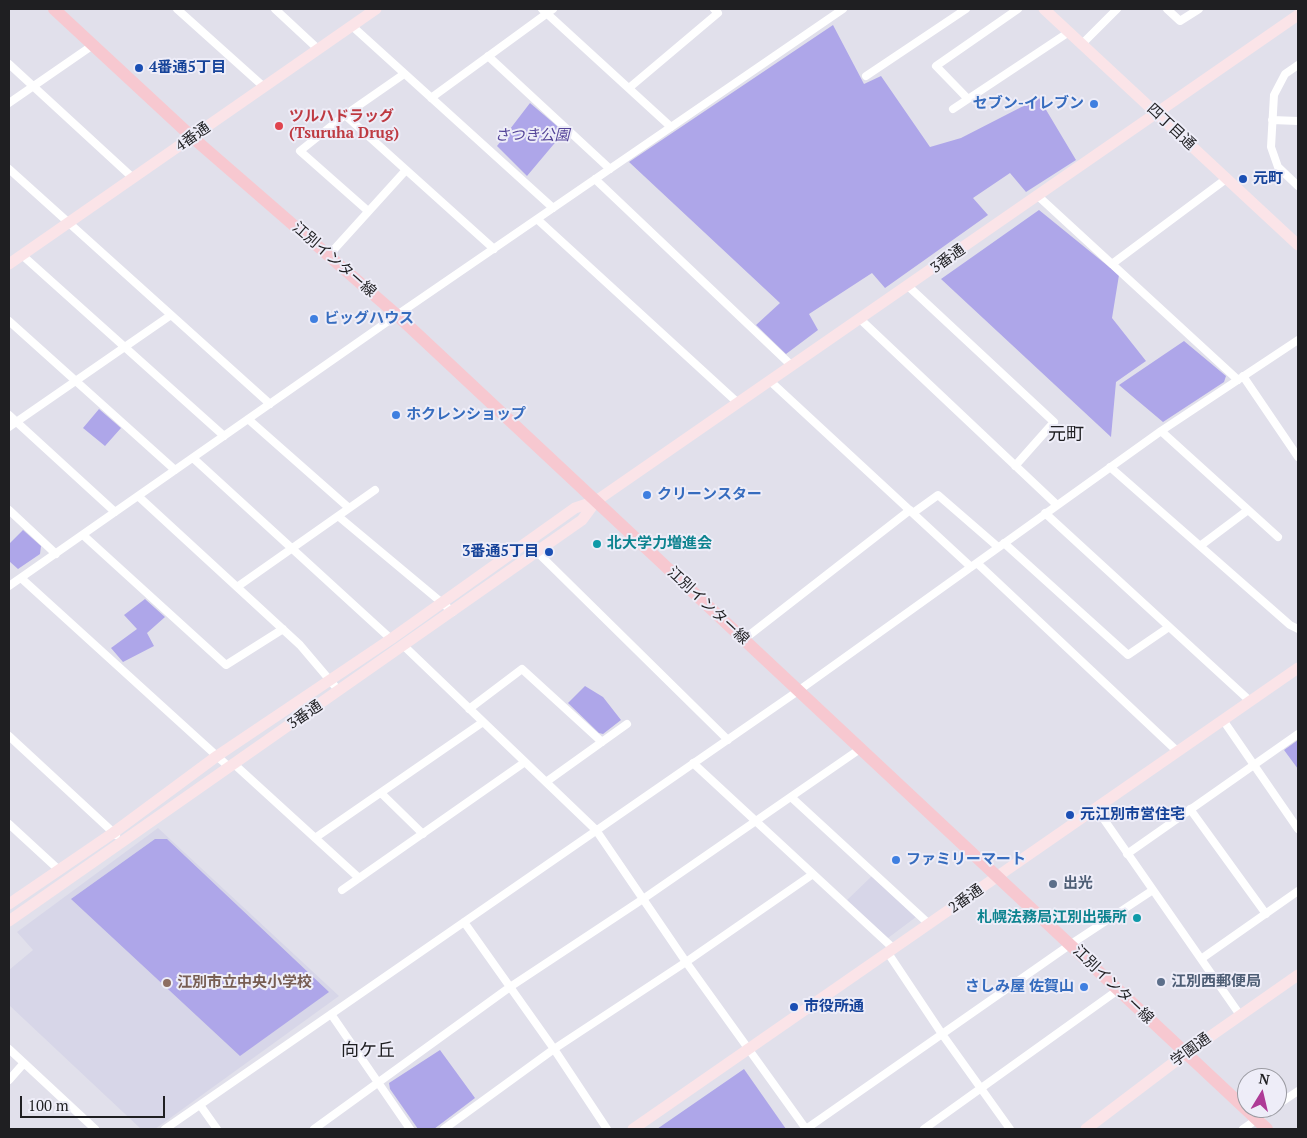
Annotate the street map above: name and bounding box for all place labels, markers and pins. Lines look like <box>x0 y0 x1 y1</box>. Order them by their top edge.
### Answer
place label: 4番通5丁目 <box>149 59 226 77</box>
marker: 4番通5丁目 <box>133 62 145 74</box>
place label: セブン-イレブン <box>973 95 1084 113</box>
marker: セブン-イレブン <box>1088 98 1100 110</box>
place label: ツルハドラッグ (Tsuruha Drug) <box>289 108 399 143</box>
marker: ツルハドラッグ (Tsuruha Drug) <box>273 120 285 132</box>
place label: 元町 <box>1253 170 1283 188</box>
marker: 元町 <box>1237 173 1249 185</box>
place label: ビッグハウス <box>324 310 414 328</box>
marker: ビッグハウス <box>308 313 320 325</box>
place label: ホクレンショップ <box>406 406 526 424</box>
marker: ホクレンショップ <box>390 409 402 421</box>
place label: クリーンスター <box>657 486 762 504</box>
marker: クリーンスター <box>641 489 653 501</box>
place label: 北大学力増進会 <box>607 535 712 553</box>
marker: 北大学力増進会 <box>591 538 603 550</box>
place label: 3番通5丁目 <box>462 543 539 561</box>
marker: 3番通5丁目 <box>543 546 555 558</box>
place label: 元江別市営住宅 <box>1080 806 1185 824</box>
marker: 元江別市営住宅 <box>1064 809 1076 821</box>
place label: ファミリーマート <box>906 851 1026 869</box>
marker: ファミリーマート <box>890 854 902 866</box>
place label: 出光 <box>1063 875 1093 893</box>
marker: 出光 <box>1047 878 1059 890</box>
place label: 札幌法務局江別出張所 <box>977 909 1127 927</box>
marker: 札幌法務局江別出張所 <box>1131 912 1143 924</box>
place label: 江別西郵便局 <box>1171 973 1261 991</box>
place label: 江別市立中央小学校 <box>177 974 312 992</box>
marker: 江別西郵便局 <box>1155 976 1167 988</box>
marker: 江別市立中央小学校 <box>161 977 173 989</box>
place label: さしみ屋 佐賀山 <box>965 978 1074 996</box>
marker: さしみ屋 佐賀山 <box>1078 981 1090 993</box>
place label: 市役所通 <box>804 998 864 1016</box>
marker: 市役所通 <box>788 1001 800 1013</box>

